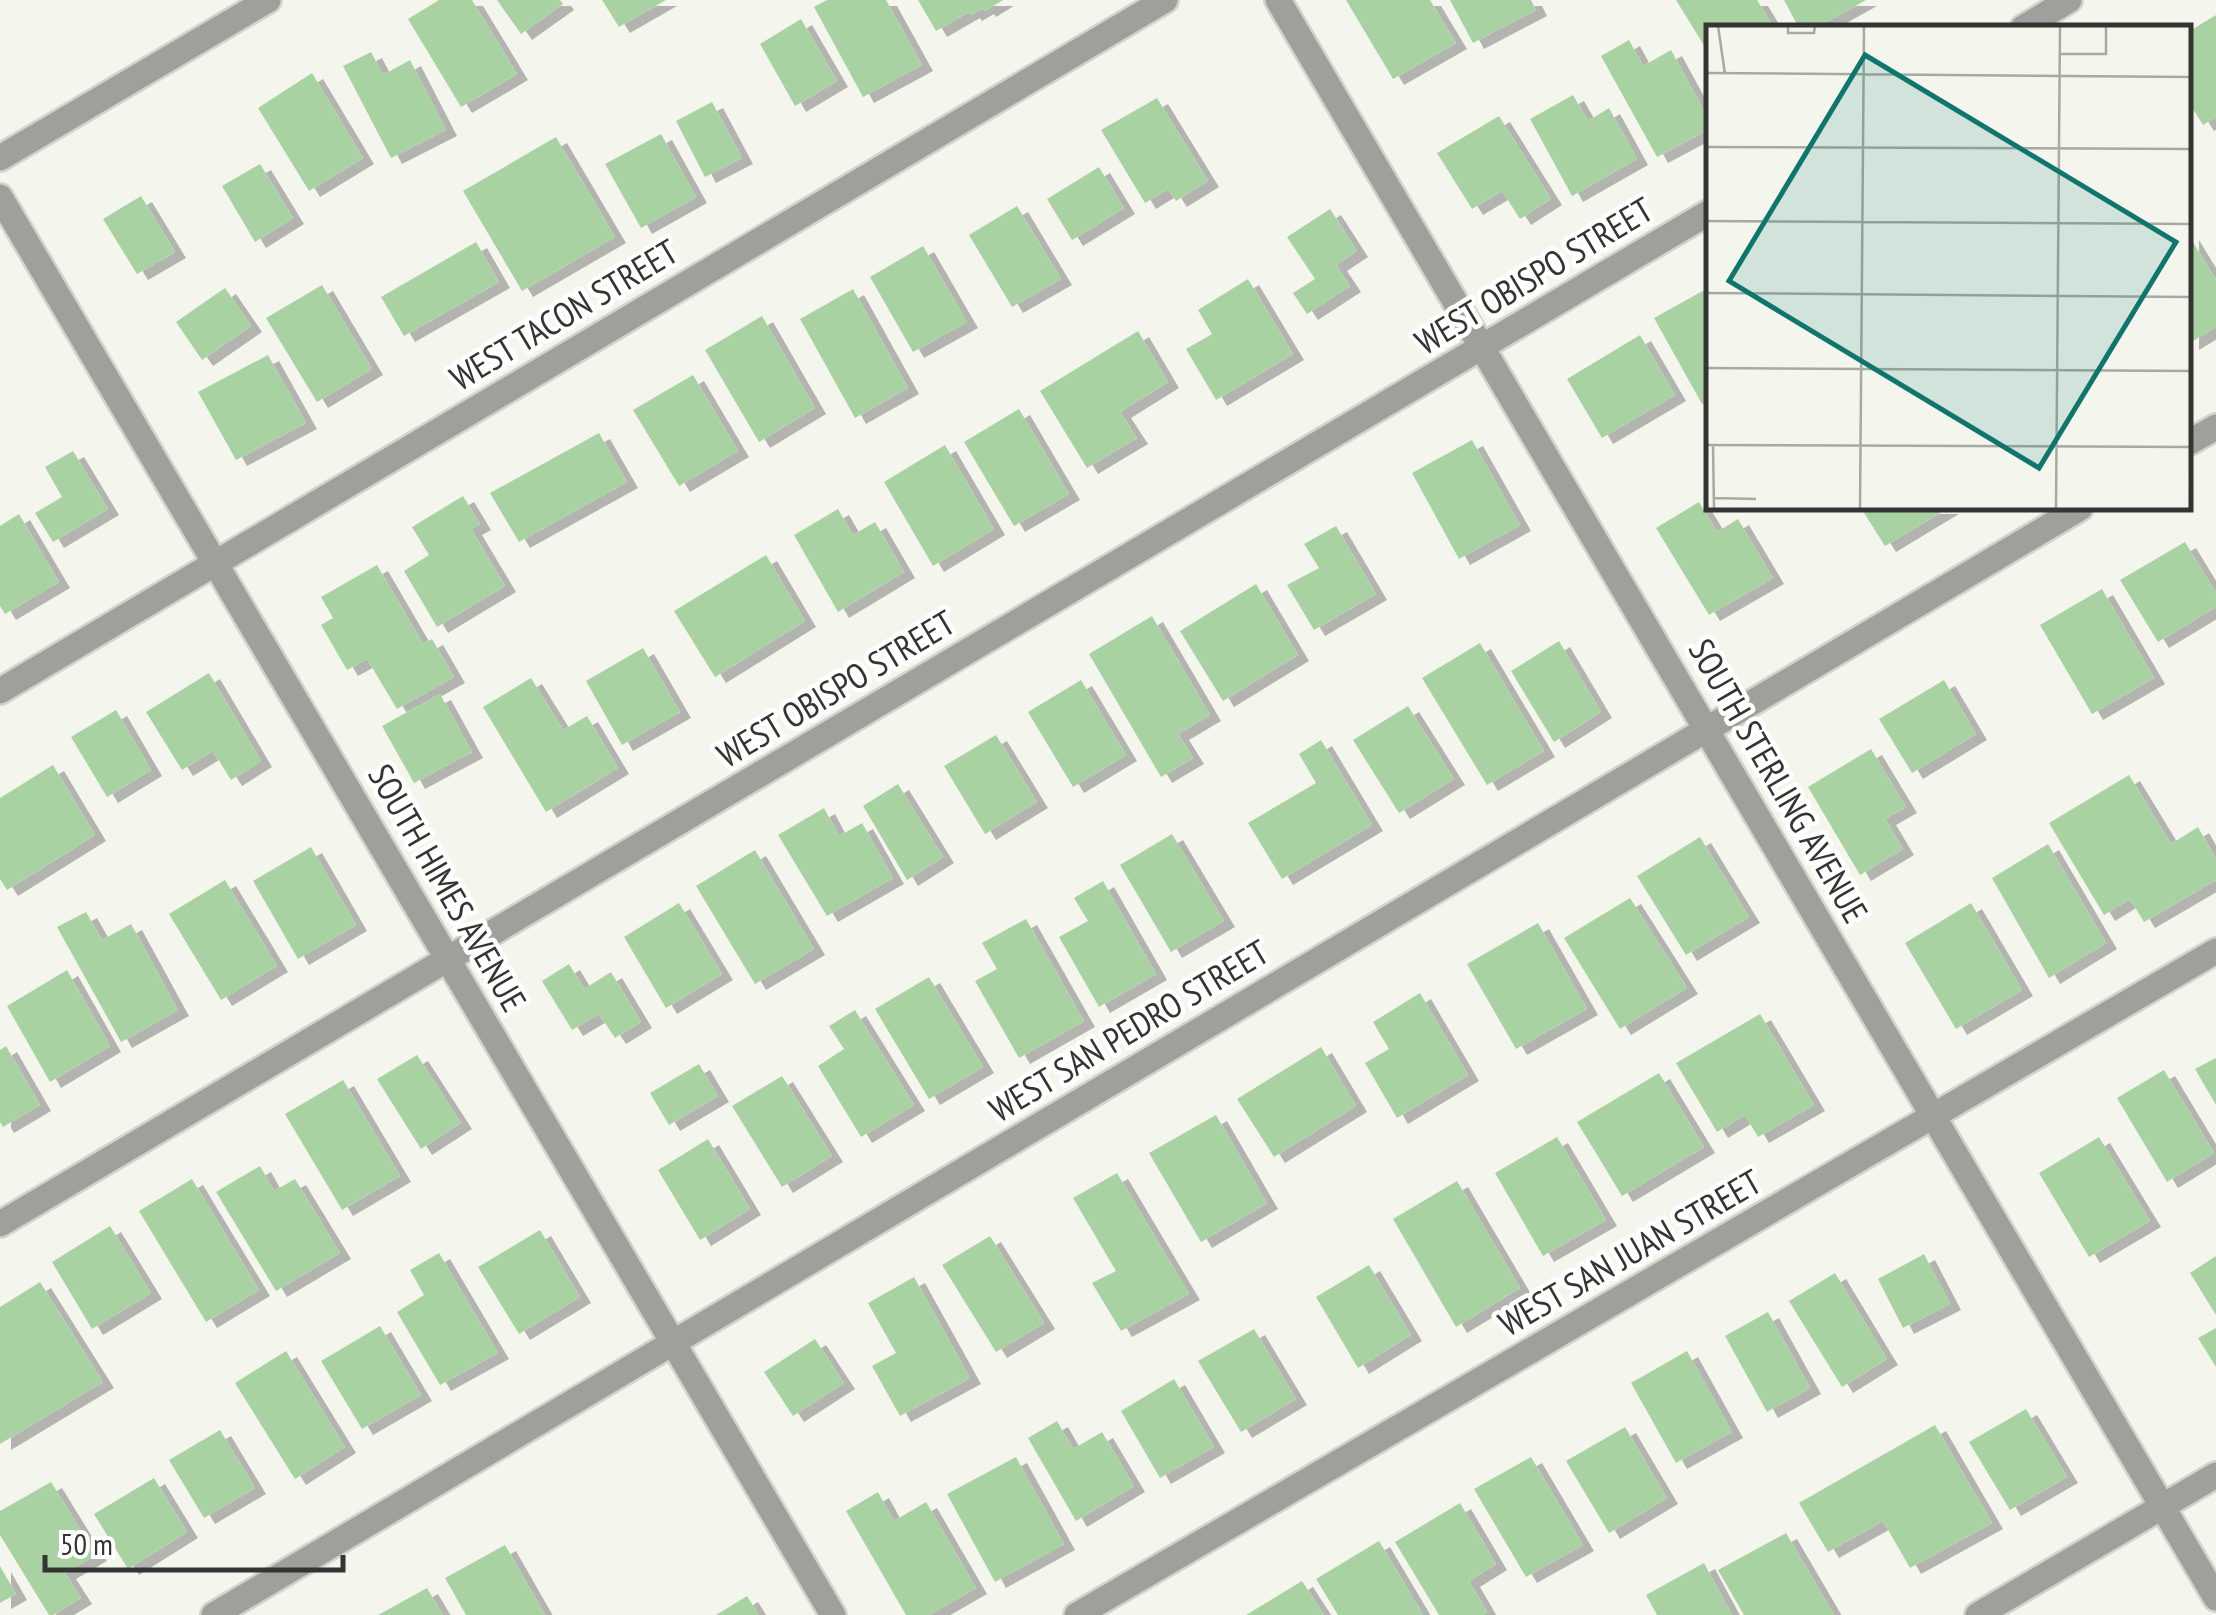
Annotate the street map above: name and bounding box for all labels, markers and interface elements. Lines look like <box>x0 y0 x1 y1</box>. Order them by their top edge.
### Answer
inset map <box>1706 25 2191 510</box>
street label: WEST OBISPO STREET <box>1406 186 1661 364</box>
street label: WEST TACON STREET <box>441 228 686 400</box>
street label: WEST OBISPO STREET <box>708 599 963 777</box>
street label: SOUTH STERLING AVENUE <box>1679 630 1879 931</box>
street label: SOUTH HIMES AVENUE <box>358 755 537 1020</box>
street label: WEST SAN PEDRO STREET <box>980 928 1277 1132</box>
street label: WEST SAN JUAN STREET <box>1490 1158 1769 1346</box>
scale bar <box>45 1510 342 1572</box>
text: 50 m <box>60 1524 113 1563</box>

